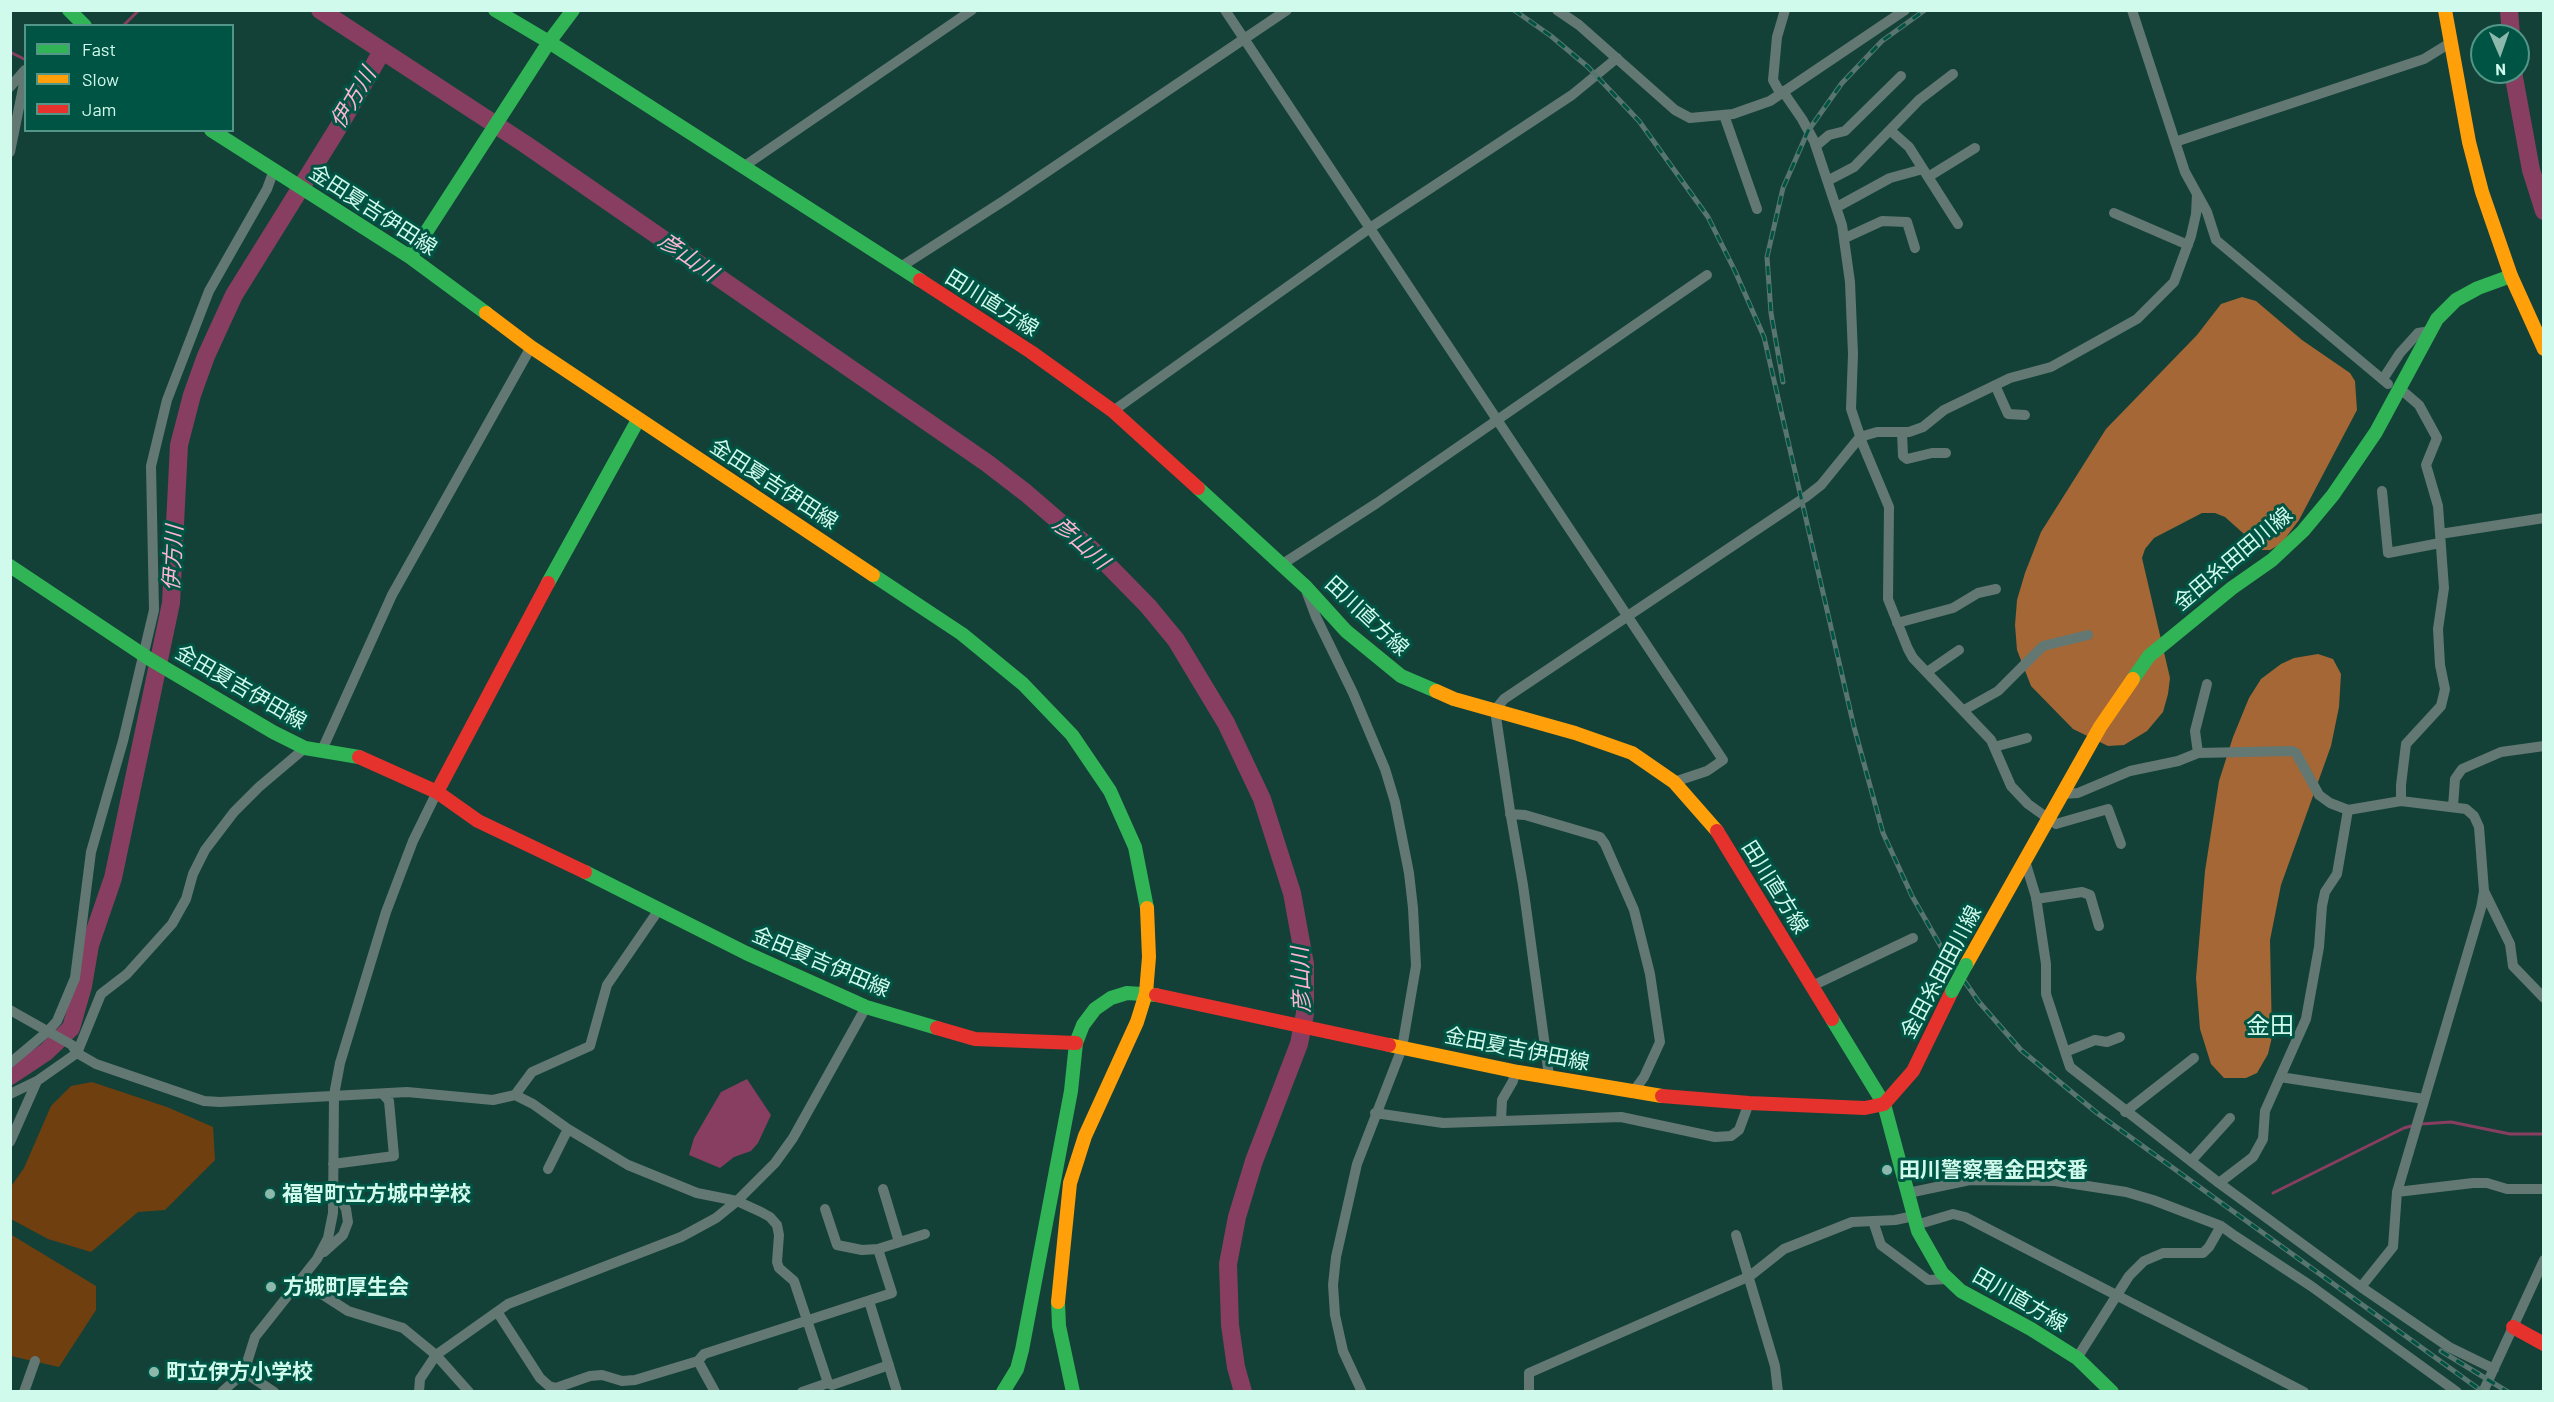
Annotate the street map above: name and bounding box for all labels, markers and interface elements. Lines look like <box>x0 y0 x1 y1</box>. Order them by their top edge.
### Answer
legend <box>24 24 234 132</box>
north arrow <box>2470 24 2530 84</box>
text: Fast <box>82 38 116 60</box>
text: N <box>2495 61 2506 80</box>
water label: 伊方川 <box>325 63 381 133</box>
text: Slow <box>82 68 119 90</box>
text: Jam <box>82 98 116 120</box>
street label: 金田夏吉伊田線 <box>304 159 442 261</box>
water label: 彦山川 <box>653 227 723 287</box>
street label: 田川直方線 <box>941 264 1043 342</box>
street label: 金田夏吉伊田線 <box>705 433 843 535</box>
street label: 金田糸田田川線 <box>2169 502 2297 616</box>
water label: 彦山川 <box>1048 511 1114 575</box>
water label: 伊方川 <box>158 524 188 592</box>
street label: 田川直方線 <box>1320 571 1414 661</box>
street label: 金田夏吉伊田線 <box>171 639 311 735</box>
street label: 田川直方線 <box>1736 836 1814 938</box>
street label: 金田糸田田川線 <box>1895 901 1987 1043</box>
street label: 金田夏吉伊田線 <box>748 922 894 1002</box>
water label: 彦山川 <box>1287 947 1315 1013</box>
district label: 金田 <box>2246 1012 2294 1040</box>
street label: 金田夏吉伊田線 <box>1442 1023 1592 1075</box>
place label: 田川警察署金田交番 <box>1899 1157 2088 1183</box>
marker: 田川警察署金田交番 <box>1880 1163 1894 1177</box>
place label: 福智町立方城中学校 <box>282 1181 471 1207</box>
marker: 福智町立方城中学校 <box>263 1187 277 1201</box>
street label: 田川直方線 <box>1968 1263 2072 1337</box>
place label: 方城町厚生会 <box>283 1274 409 1300</box>
marker: 方城町厚生会 <box>264 1280 278 1294</box>
place label: 町立伊方小学校 <box>166 1359 313 1385</box>
marker: 町立伊方小学校 <box>147 1365 161 1379</box>

